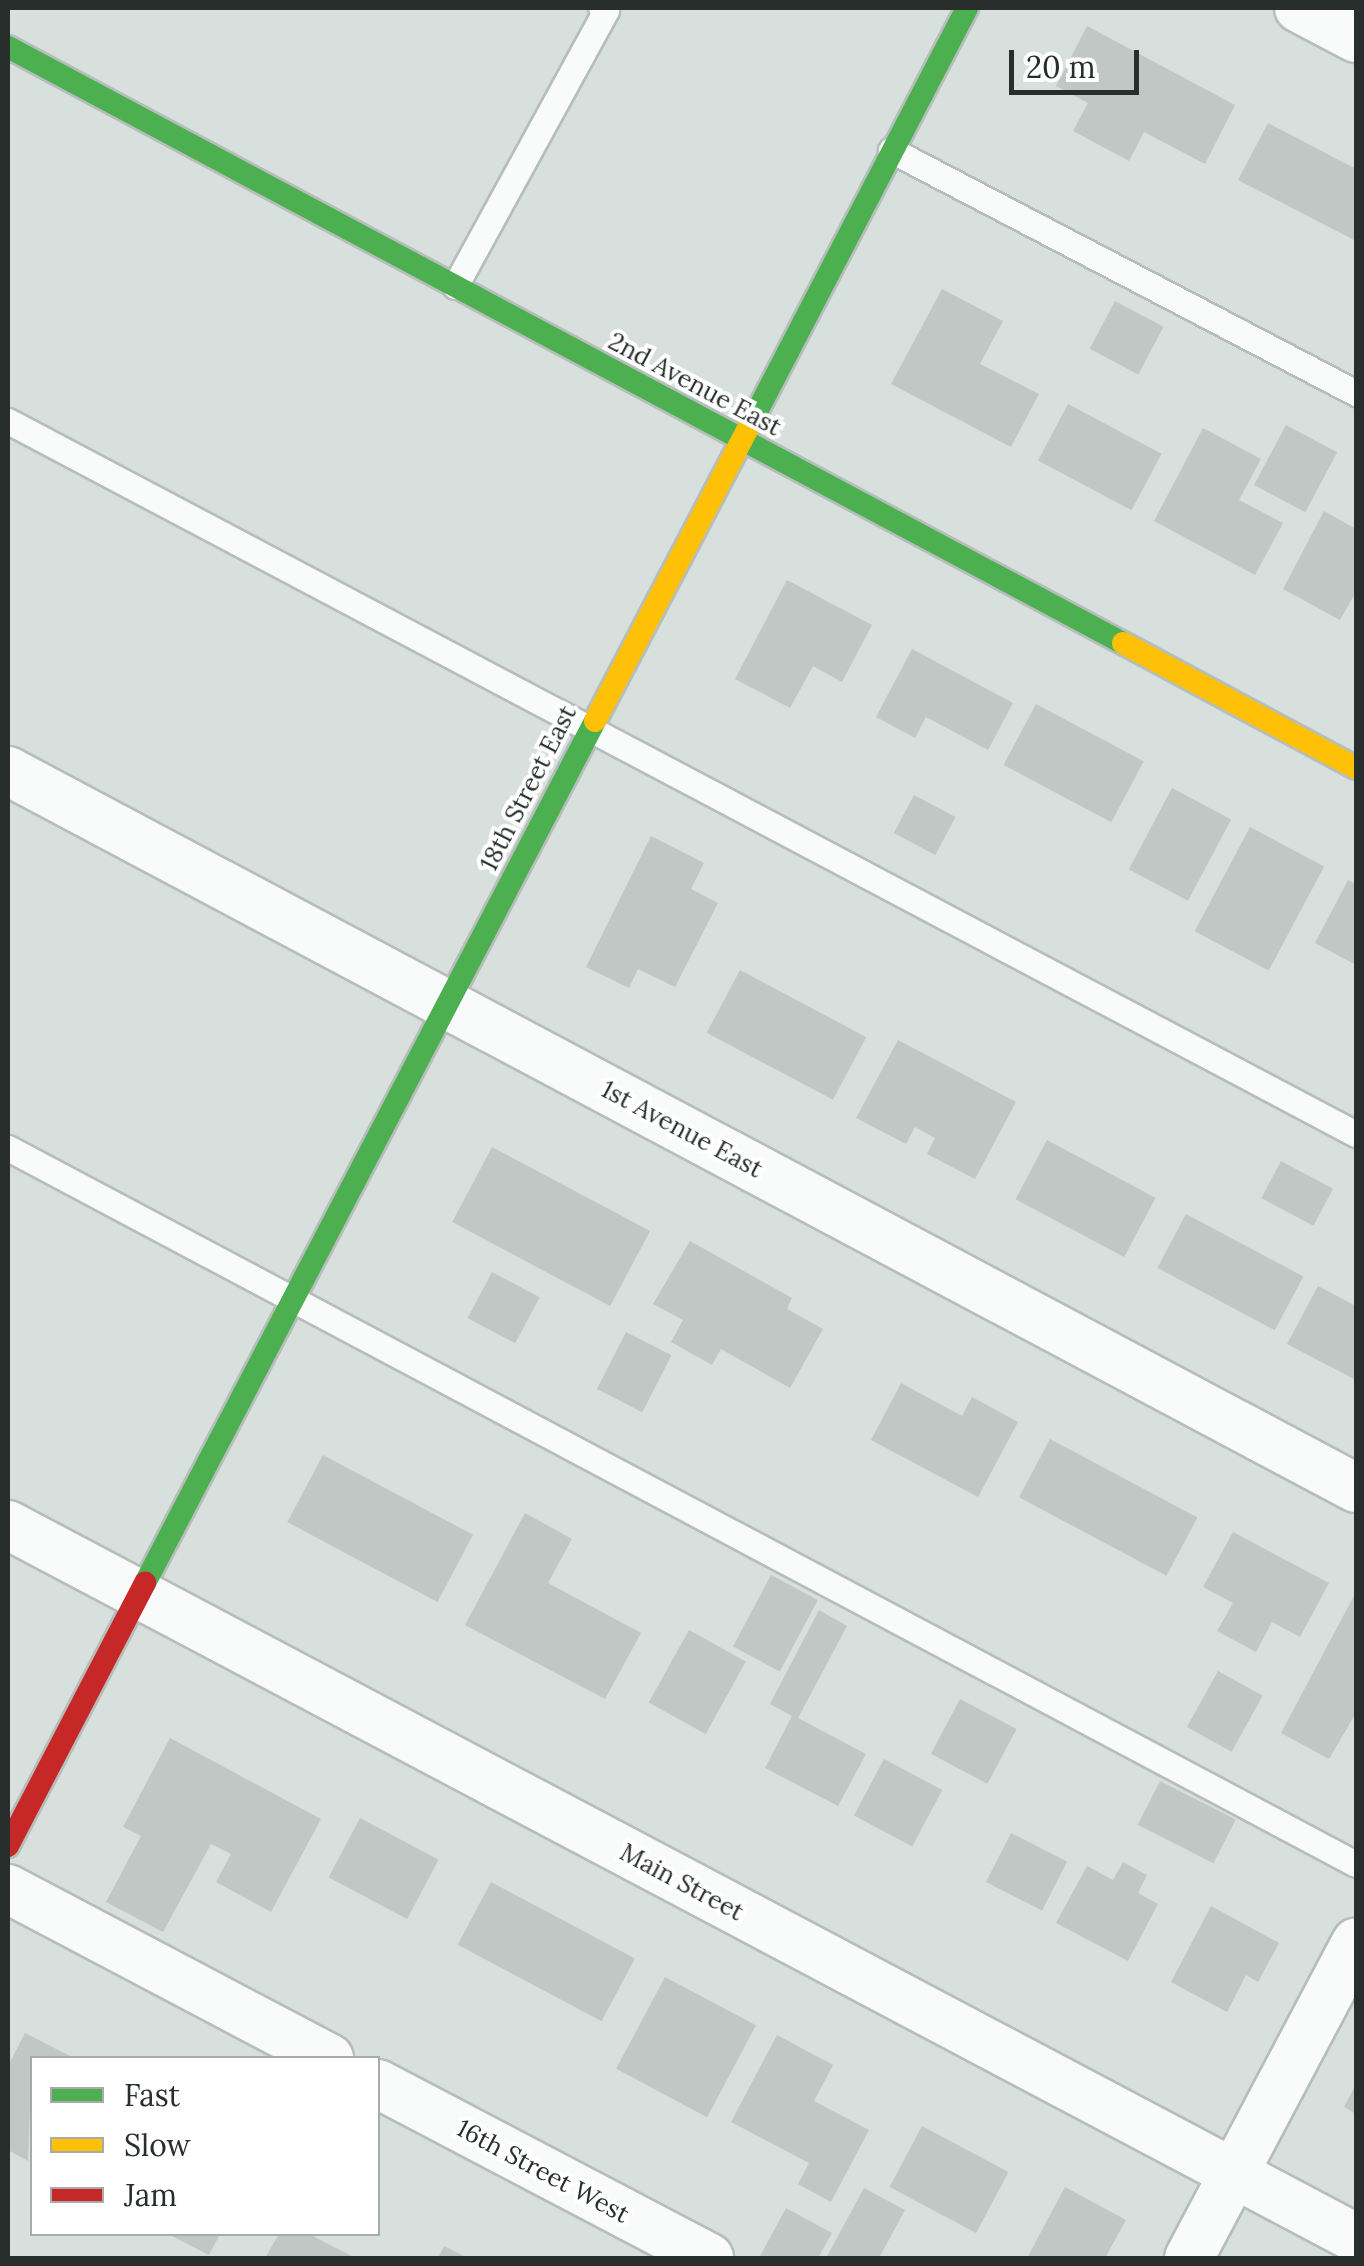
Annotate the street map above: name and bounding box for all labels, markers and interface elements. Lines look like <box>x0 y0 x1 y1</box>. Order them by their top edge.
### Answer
scale bar <box>1014 30 1144 92</box>
text: 20 m <box>1026 48 1095 86</box>
street label: 2nd Avenue East <box>604 326 786 442</box>
street label: 18th Street East <box>473 700 583 876</box>
street label: 1st Avenue East <box>596 1074 768 1184</box>
street label: Main Street <box>615 1837 749 1927</box>
legend <box>30 2056 380 2236</box>
text: Fast <box>124 2076 180 2114</box>
street label: 16th Street West <box>452 2113 634 2229</box>
text: Slow <box>124 2126 190 2164</box>
text: Jam <box>124 2176 177 2214</box>

